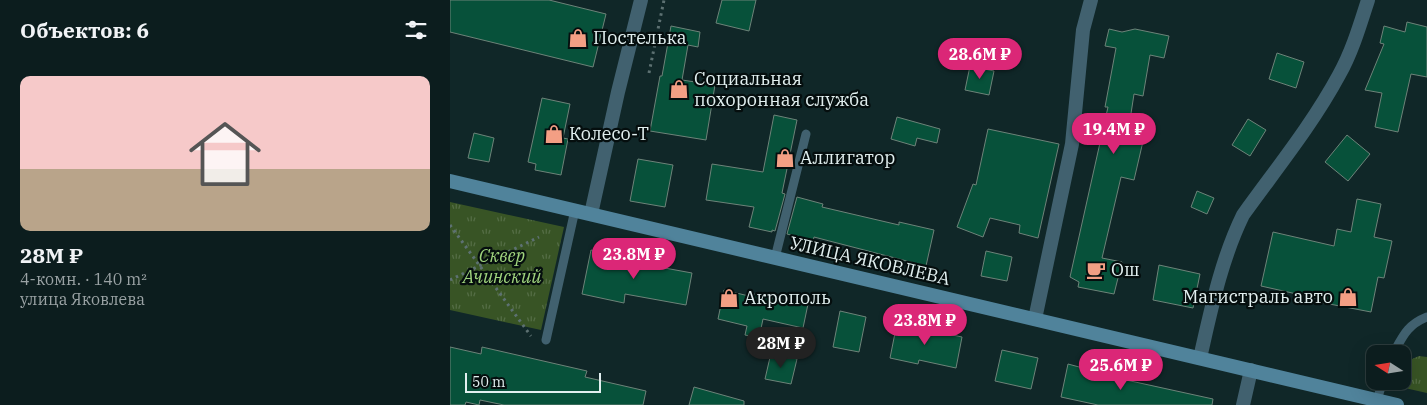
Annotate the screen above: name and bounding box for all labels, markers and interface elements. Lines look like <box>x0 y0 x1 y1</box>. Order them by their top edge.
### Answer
text: Объектов: 6 <box>20 16 149 44</box>
icon: filters <box>402 16 430 44</box>
place label: Постелька <box>593 26 687 49</box>
shop icon: Постелька <box>567 27 589 49</box>
pin: 28.6M ₽ <box>934 38 1026 80</box>
text: 28.6M ₽ <box>949 44 1011 64</box>
place label: Социальная похоронная служба <box>694 67 869 111</box>
shop icon: Социальная похоронная служба <box>668 78 690 100</box>
icon: home <box>180 109 270 199</box>
pin: 19.4M ₽ <box>1068 112 1160 155</box>
text: 19.4M ₽ <box>1083 119 1145 139</box>
place label: Колесо-Т <box>569 122 649 145</box>
shop icon: Колесо-Т <box>543 123 565 145</box>
place label: Аллигатор <box>800 146 895 169</box>
shop icon: Аллигатор <box>774 147 796 169</box>
street label: УЛИЦА ЯКОВЛЕВА <box>788 231 953 290</box>
pin: 23.8M ₽ <box>588 238 680 280</box>
text: 28M ₽ <box>20 241 83 269</box>
park label: Сквер Ачинский <box>462 244 542 288</box>
text: 23.8M ₽ <box>603 244 665 264</box>
place label: Ош <box>1111 258 1140 281</box>
cafe icon: Ош <box>1085 259 1107 281</box>
text: 4-комн. · 140 m² <box>20 269 147 289</box>
place label: Магистраль авто <box>1183 285 1333 308</box>
place label: Акрополь <box>744 286 831 309</box>
shop icon: Магистраль авто <box>1337 286 1359 308</box>
shop icon: Акрополь <box>718 287 740 309</box>
text: улица Яковлева <box>20 289 145 309</box>
pin: 23.8M ₽ <box>879 304 971 346</box>
text: 23.8M ₽ <box>894 310 956 330</box>
pin: 28M ₽ <box>746 326 816 369</box>
text: 28M ₽ <box>757 333 805 353</box>
north arrow <box>1366 345 1411 390</box>
map controls <box>1366 345 1411 390</box>
pin: 25.6M ₽ <box>1075 348 1167 391</box>
text: 25.6M ₽ <box>1090 355 1152 375</box>
scale bar <box>465 370 601 393</box>
text: 50 m <box>472 373 505 391</box>

